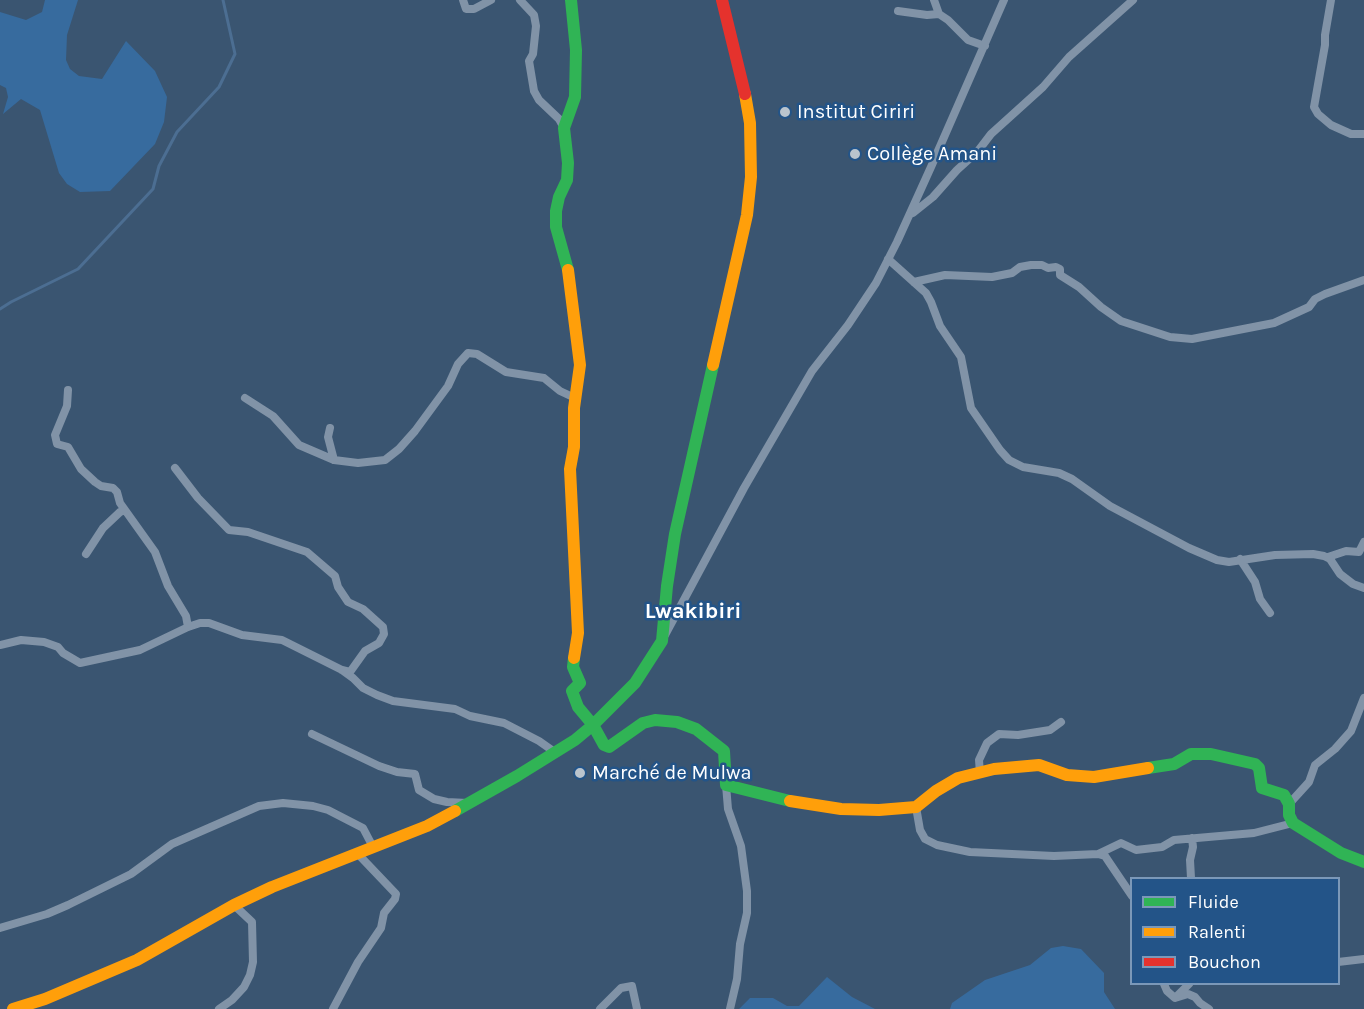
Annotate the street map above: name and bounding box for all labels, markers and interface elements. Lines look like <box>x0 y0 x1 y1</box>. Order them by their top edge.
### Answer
place label: Institut Ciriri <box>797 100 915 124</box>
marker: Institut Ciriri <box>778 105 792 119</box>
place label: Collège Amani <box>867 142 997 166</box>
marker: Collège Amani <box>848 147 862 161</box>
district label: Lwakibiri <box>645 599 741 625</box>
place label: Marché de Mulwa <box>592 761 752 785</box>
marker: Marché de Mulwa <box>573 766 587 780</box>
legend <box>1130 877 1340 985</box>
text: Fluide <box>1188 891 1239 913</box>
text: Ralenti <box>1188 921 1246 943</box>
text: Bouchon <box>1188 951 1261 973</box>

